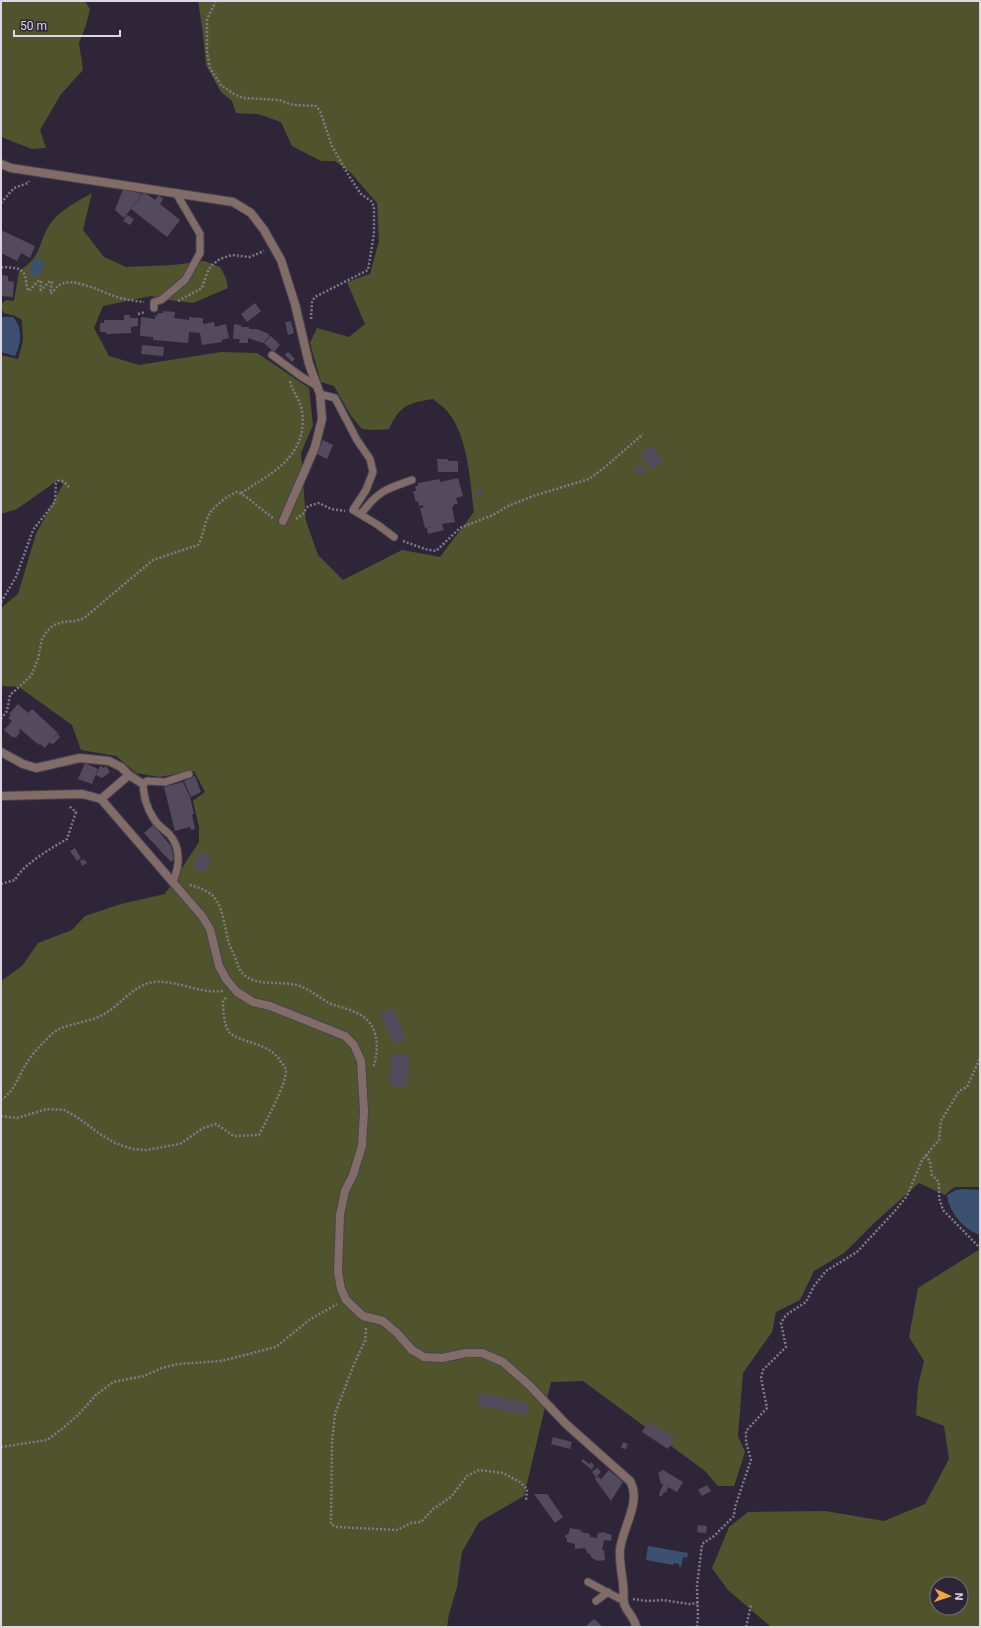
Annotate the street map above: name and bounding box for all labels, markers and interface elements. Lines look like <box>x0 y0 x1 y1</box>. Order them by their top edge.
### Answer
scale bar <box>14 12 120 38</box>
text: 50 m <box>20 19 47 33</box>
north arrow <box>929 1576 969 1616</box>
text: N <box>952 1592 965 1601</box>

